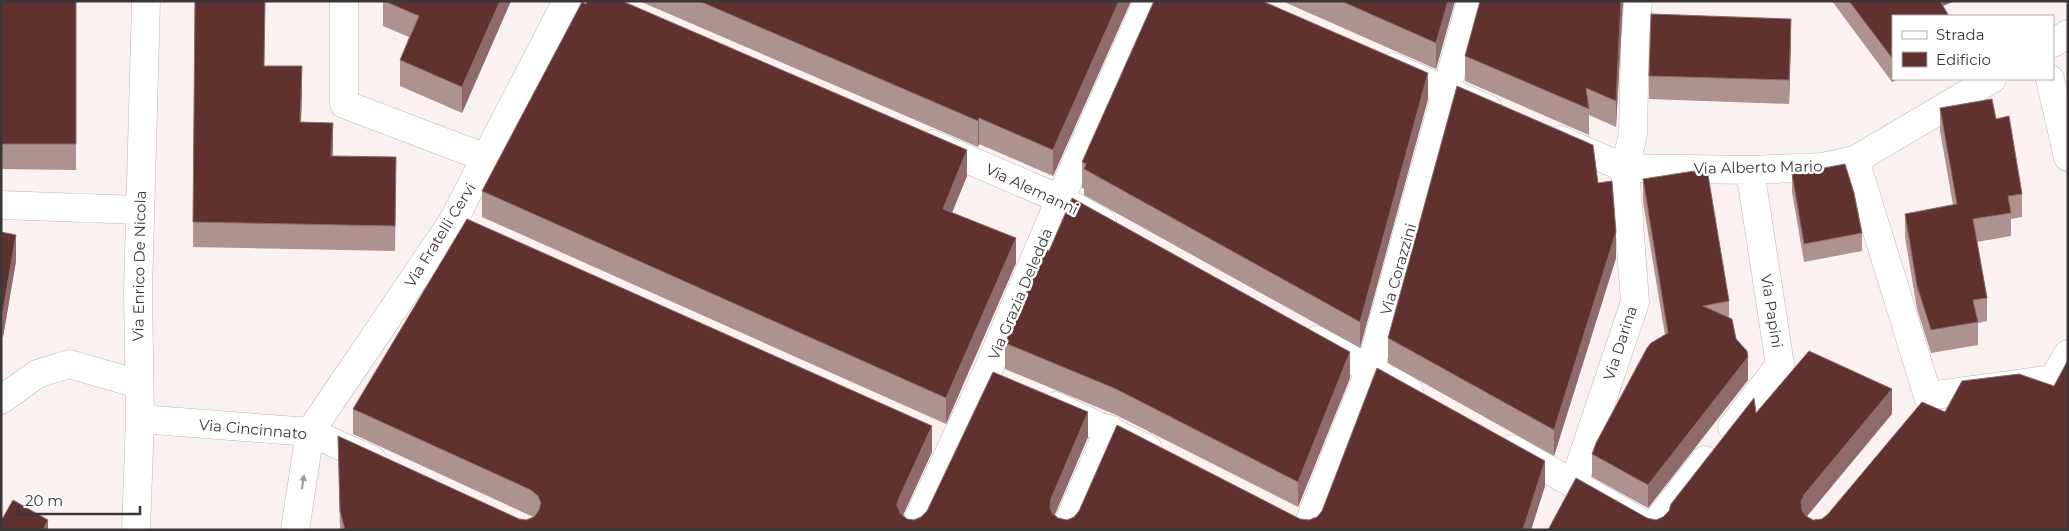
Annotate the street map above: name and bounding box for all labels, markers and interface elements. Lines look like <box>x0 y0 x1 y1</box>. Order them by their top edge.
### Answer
legend <box>1892 15 2054 80</box>
text: Strada <box>1936 25 1985 44</box>
text: Edificio <box>1936 50 1991 69</box>
street label: Via Alberto Mario <box>1693 156 1823 178</box>
street label: Via Alemanni <box>983 159 1081 219</box>
street label: Via Fratelli Cervi <box>400 179 480 291</box>
street label: Via Enrico De Nicola <box>128 190 150 342</box>
street label: Via Corazzini <box>1376 221 1420 317</box>
street label: Via Grazia Deledda <box>984 225 1056 363</box>
street label: Via Papini <box>1757 273 1787 349</box>
street label: Via Darina <box>1599 303 1641 383</box>
street label: Via Cincinnato <box>198 415 308 443</box>
one-way arrow <box>299 473 307 489</box>
scale bar <box>18 484 140 516</box>
text: 20 m <box>25 491 63 510</box>

